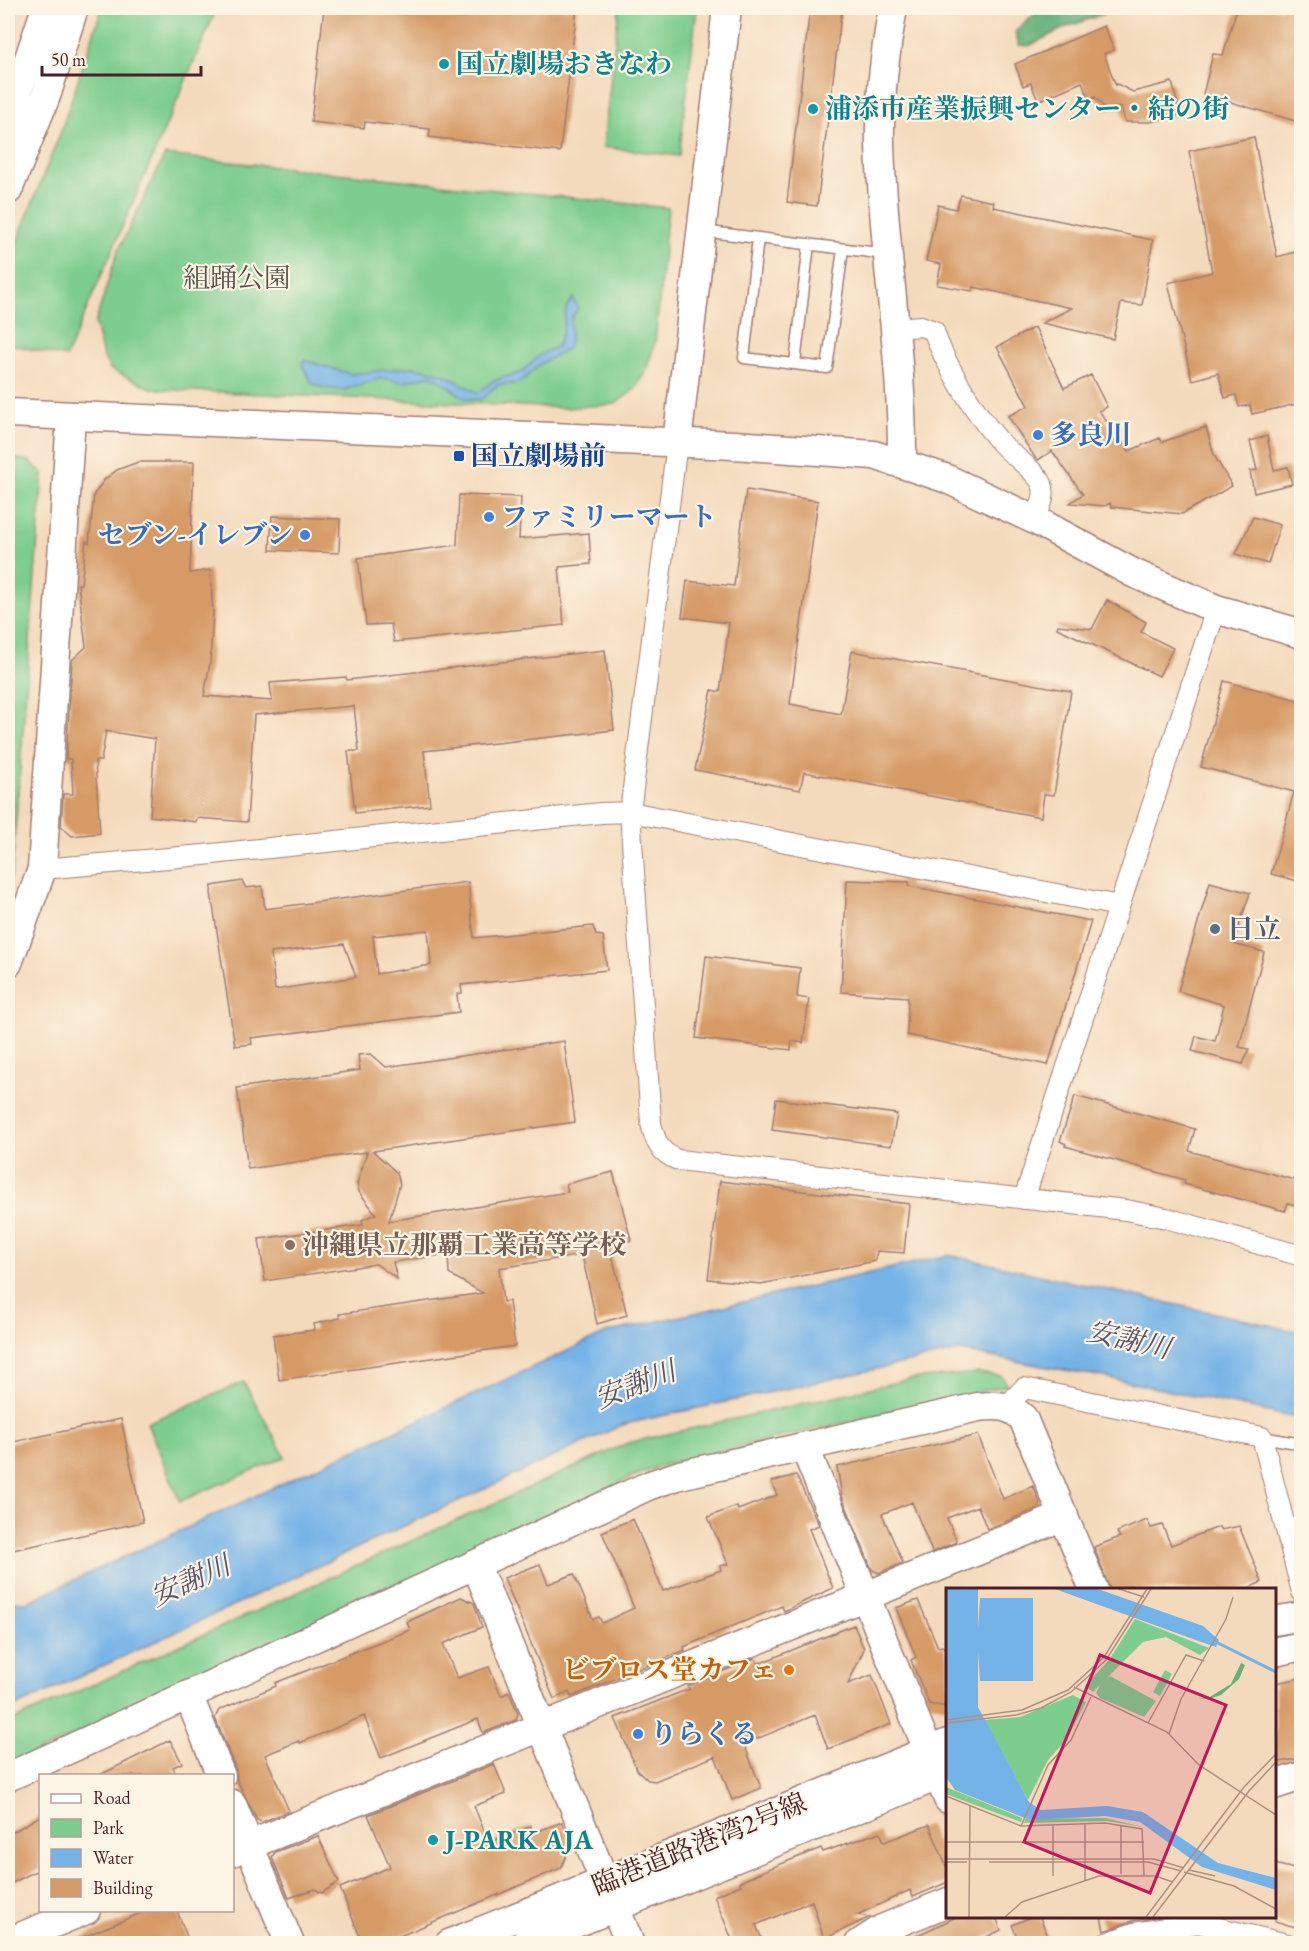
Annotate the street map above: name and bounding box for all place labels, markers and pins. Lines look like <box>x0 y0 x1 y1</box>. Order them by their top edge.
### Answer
place label: 国立劇場おきなわ <box>456 46 672 81</box>
marker: 国立劇場おきなわ <box>437 57 451 71</box>
place label: 浦添市産業振興センター・結の街 <box>825 91 1229 126</box>
marker: 浦添市産業振興センター・結の街 <box>806 102 820 116</box>
place label: 多良川 <box>1050 417 1131 452</box>
marker: 多良川 <box>1031 428 1045 442</box>
place label: 国立劇場前 <box>471 438 606 473</box>
marker: 国立劇場前 <box>452 449 466 463</box>
place label: ファミリーマート <box>501 499 716 534</box>
marker: ファミリーマート <box>482 510 496 524</box>
place label: セブン-イレブン <box>98 517 293 552</box>
marker: セブン-イレブン <box>298 528 312 542</box>
place label: 日立 <box>1227 911 1281 946</box>
marker: 日立 <box>1208 922 1222 936</box>
place label: 沖縄県立那覇工業高等学校 <box>302 1227 626 1262</box>
marker: 沖縄県立那覇工業高等学校 <box>283 1238 297 1252</box>
place label: ビブロス堂カフェ <box>562 1652 777 1687</box>
marker: ビブロス堂カフェ <box>782 1663 796 1677</box>
place label: りらくる <box>650 1716 758 1751</box>
marker: りらくる <box>631 1727 645 1741</box>
place label: J-PARK AJA <box>442 1822 594 1857</box>
marker: J-PARK AJA <box>426 1833 440 1847</box>

